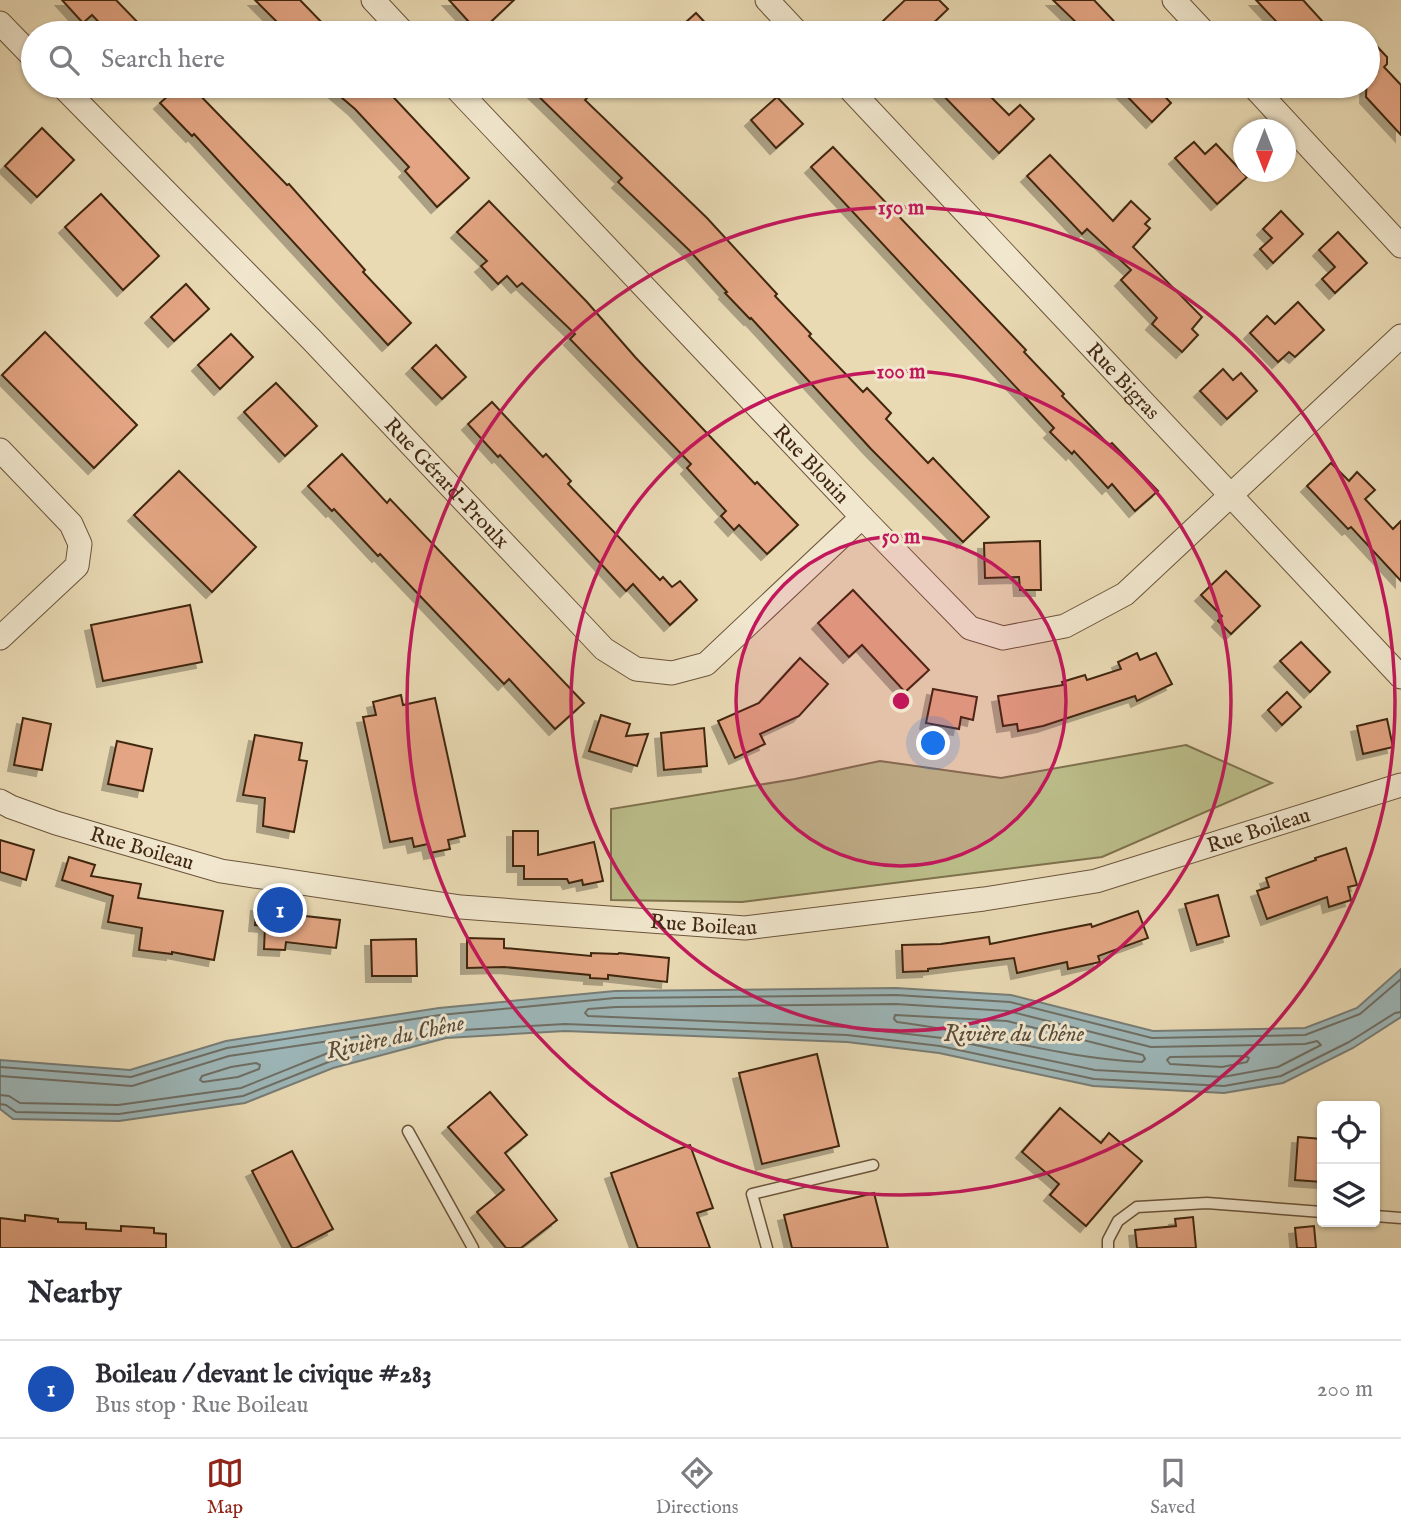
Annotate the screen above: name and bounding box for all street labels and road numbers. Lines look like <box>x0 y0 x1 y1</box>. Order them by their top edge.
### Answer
street label: Rue Bigras <box>1079 337 1165 426</box>
street label: Rue Gérard-Proulx <box>377 413 514 555</box>
street label: Rue Blouin <box>766 419 854 510</box>
street label: Rue Boileau <box>1204 802 1314 860</box>
street label: Rue Boileau <box>87 822 197 877</box>
street label: Rue Boileau <box>649 909 759 943</box>

